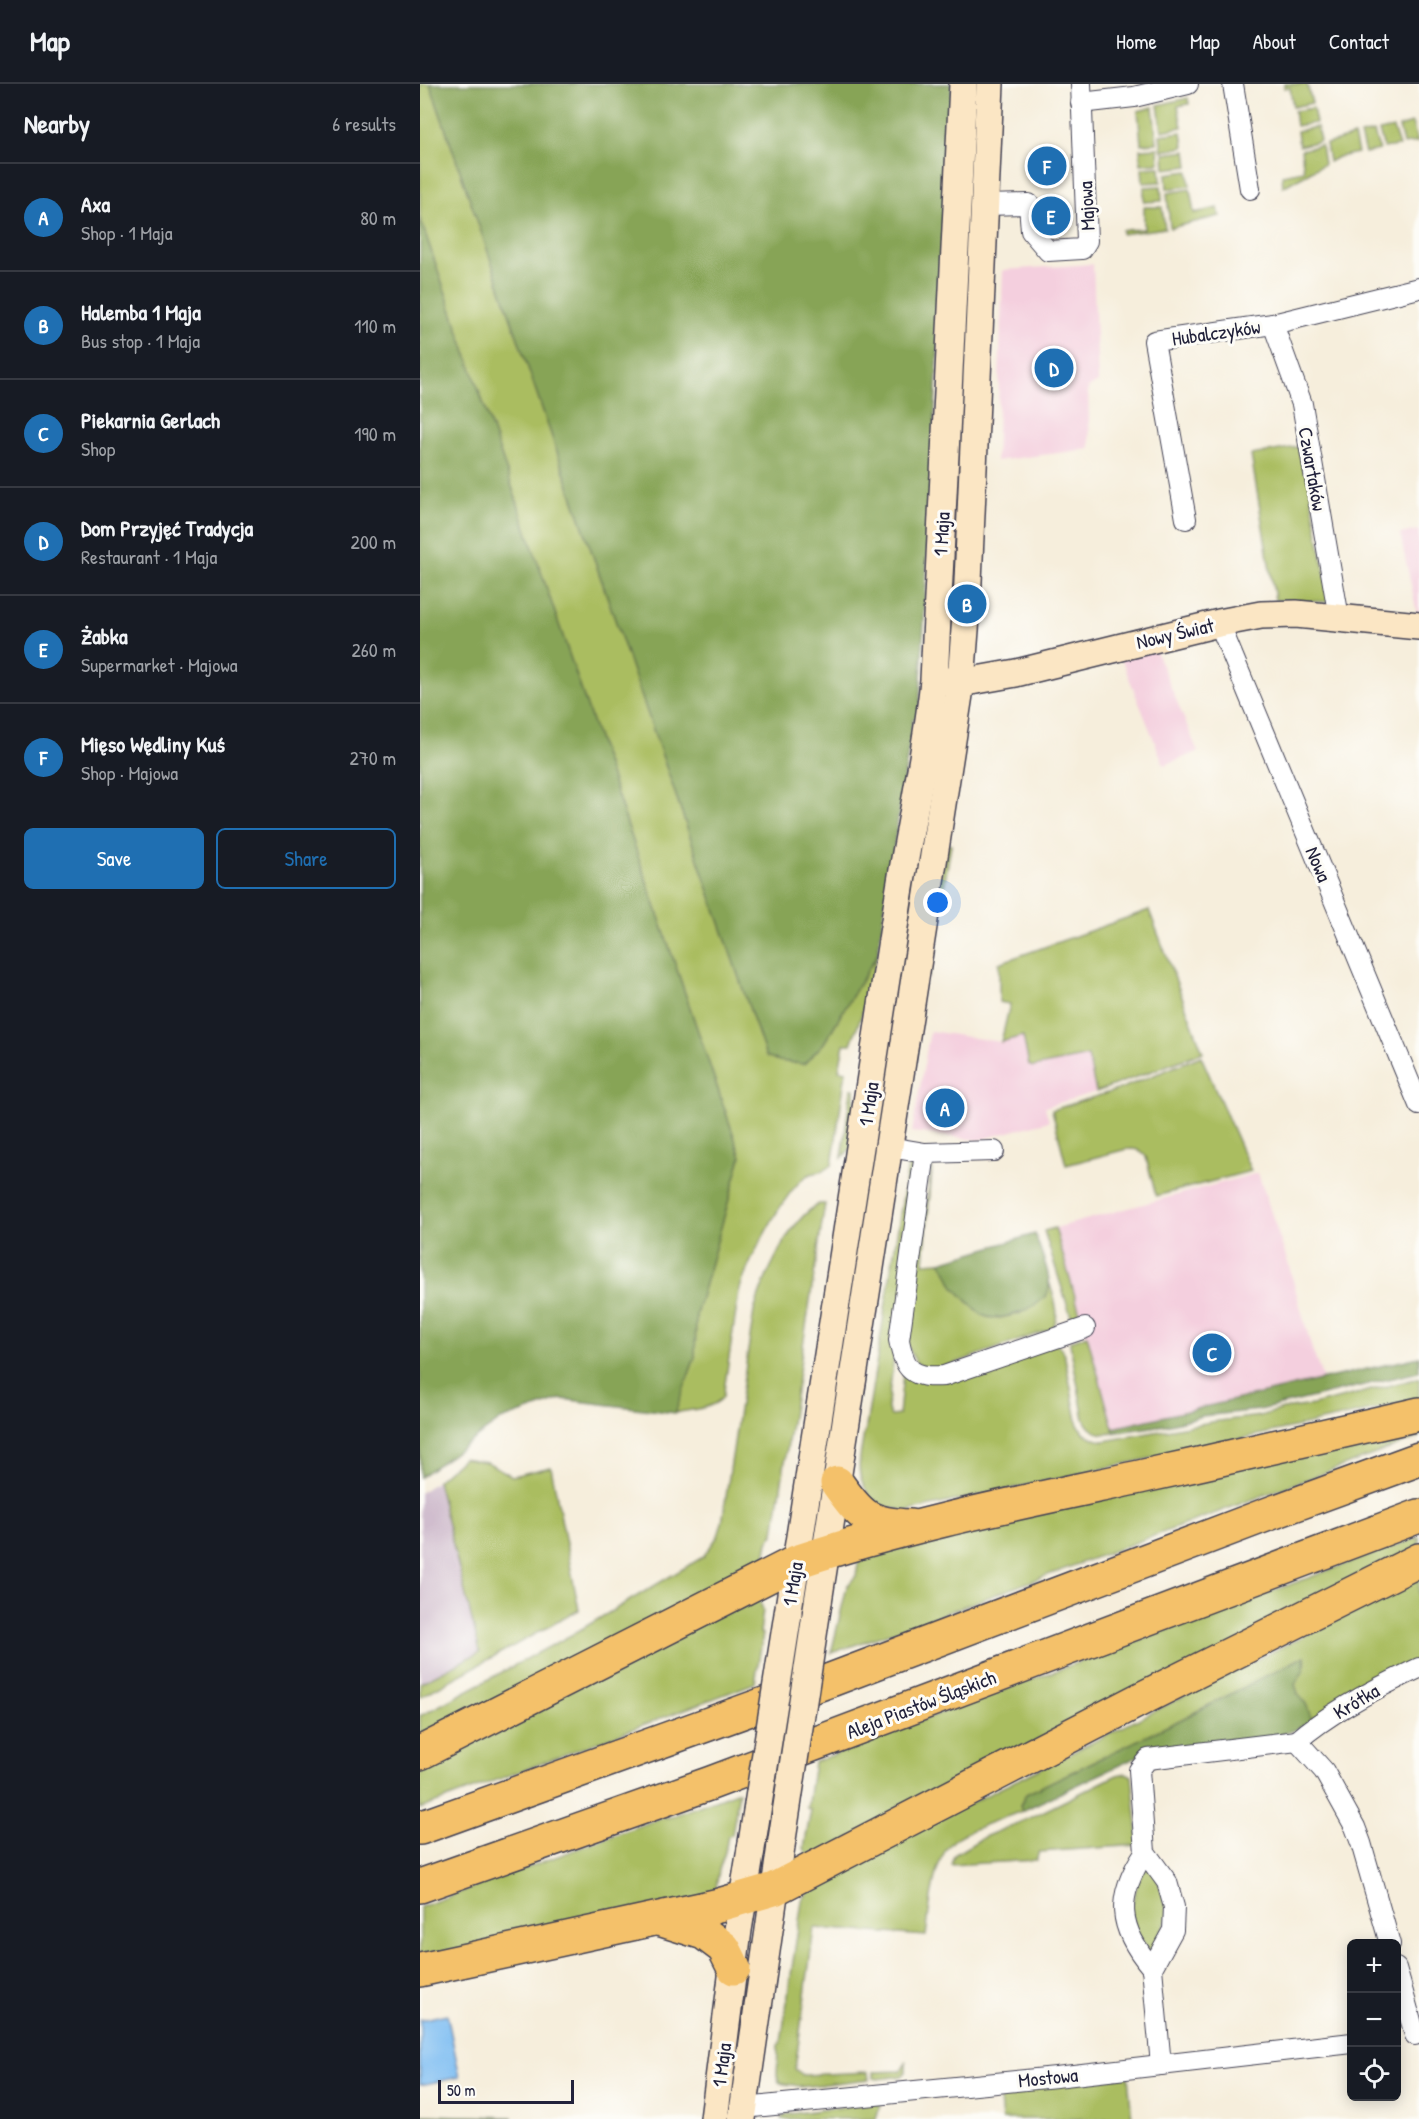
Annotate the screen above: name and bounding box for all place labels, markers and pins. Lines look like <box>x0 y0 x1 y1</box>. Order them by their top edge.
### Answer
pin: F <box>1028 144 1066 188</box>
pin: E <box>1032 194 1070 238</box>
pin: D <box>1034 346 1074 390</box>
pin: B <box>948 582 986 626</box>
pin: A <box>926 1086 964 1130</box>
pin: C <box>1192 1330 1232 1376</box>

